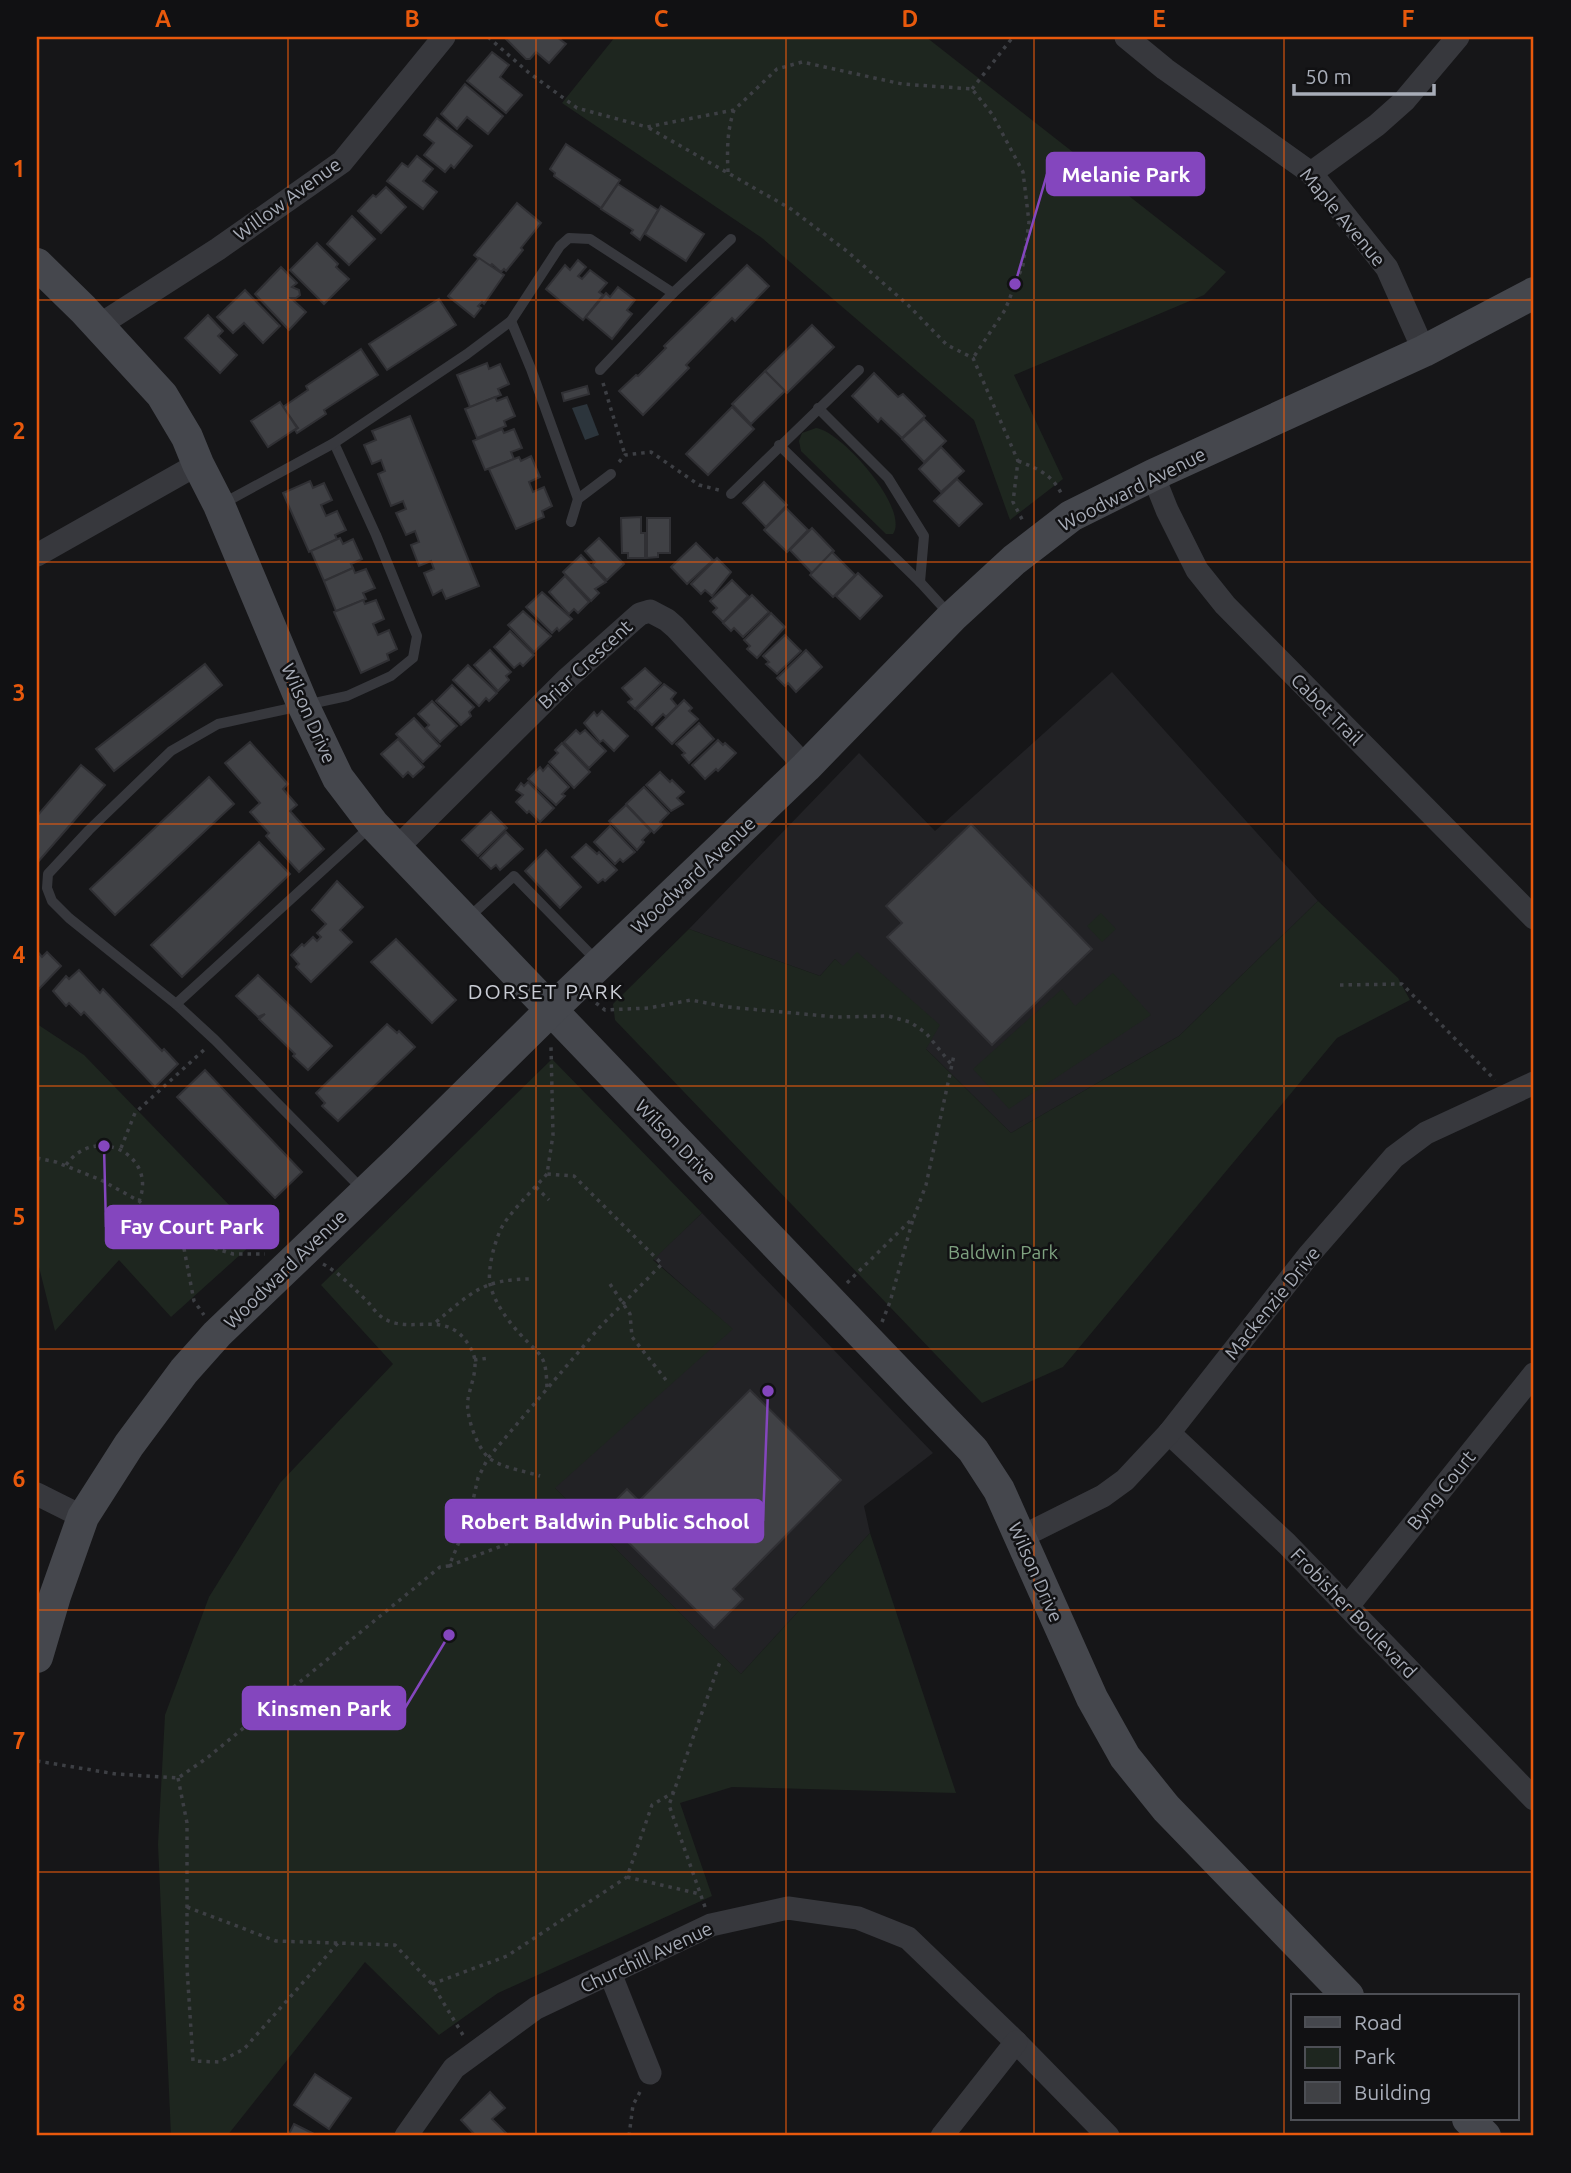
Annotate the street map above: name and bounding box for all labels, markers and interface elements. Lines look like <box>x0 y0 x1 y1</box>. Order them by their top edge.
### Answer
text: A <box>155 6 171 31</box>
text: B <box>404 6 420 31</box>
text: C <box>654 6 669 31</box>
text: D <box>902 6 918 31</box>
text: E <box>1152 6 1166 31</box>
text: F <box>1402 6 1415 31</box>
scale bar <box>1294 52 1434 96</box>
text: 50 m <box>1305 64 1352 88</box>
street label: Willow Avenue <box>229 153 345 245</box>
callout: Melanie Park <box>1047 153 1204 195</box>
text: 1 <box>13 156 25 181</box>
text: Melanie Park <box>1062 162 1191 186</box>
street label: Maple Avenue <box>1296 163 1390 271</box>
text: 2 <box>13 418 25 443</box>
street label: Woodward Avenue <box>1055 442 1209 536</box>
street label: Briar Crescent <box>533 615 637 713</box>
street label: Wilson Drive <box>277 660 341 766</box>
street label: Cabot Trail <box>1287 669 1367 749</box>
text: 3 <box>13 680 25 705</box>
street label: Woodward Avenue <box>626 812 760 938</box>
text: 4 <box>13 942 26 967</box>
district label: DORSET PARK <box>468 979 624 1003</box>
street label: Wilson Drive <box>631 1095 721 1187</box>
text: 5 <box>13 1204 25 1229</box>
street label: Woodward Avenue <box>219 1205 351 1333</box>
callout: Fay Court Park <box>106 1206 278 1248</box>
text: Fay Court Park <box>120 1214 264 1238</box>
park label: Baldwin Park <box>948 1241 1059 1263</box>
street label: Mackenzie Drive <box>1220 1242 1324 1364</box>
street label: Byng Court <box>1402 1446 1480 1534</box>
text: 6 <box>13 1466 26 1491</box>
callout: Robert Baldwin Public School <box>446 1500 763 1542</box>
text: Robert Baldwin Public School <box>461 1509 749 1533</box>
street label: Wilson Drive <box>1004 1519 1068 1625</box>
street label: Frobisher Boulevard <box>1286 1544 1422 1682</box>
callout: Kinsmen Park <box>243 1687 405 1729</box>
text: Kinsmen Park <box>257 1696 391 1720</box>
text: 7 <box>13 1728 25 1753</box>
street label: Churchill Avenue <box>576 1917 716 1997</box>
text: 8 <box>13 1990 25 2015</box>
legend <box>1291 1994 1518 2120</box>
text: Road <box>1354 2010 1402 2034</box>
text: Park <box>1354 2044 1396 2068</box>
text: Building <box>1354 2080 1431 2104</box>

